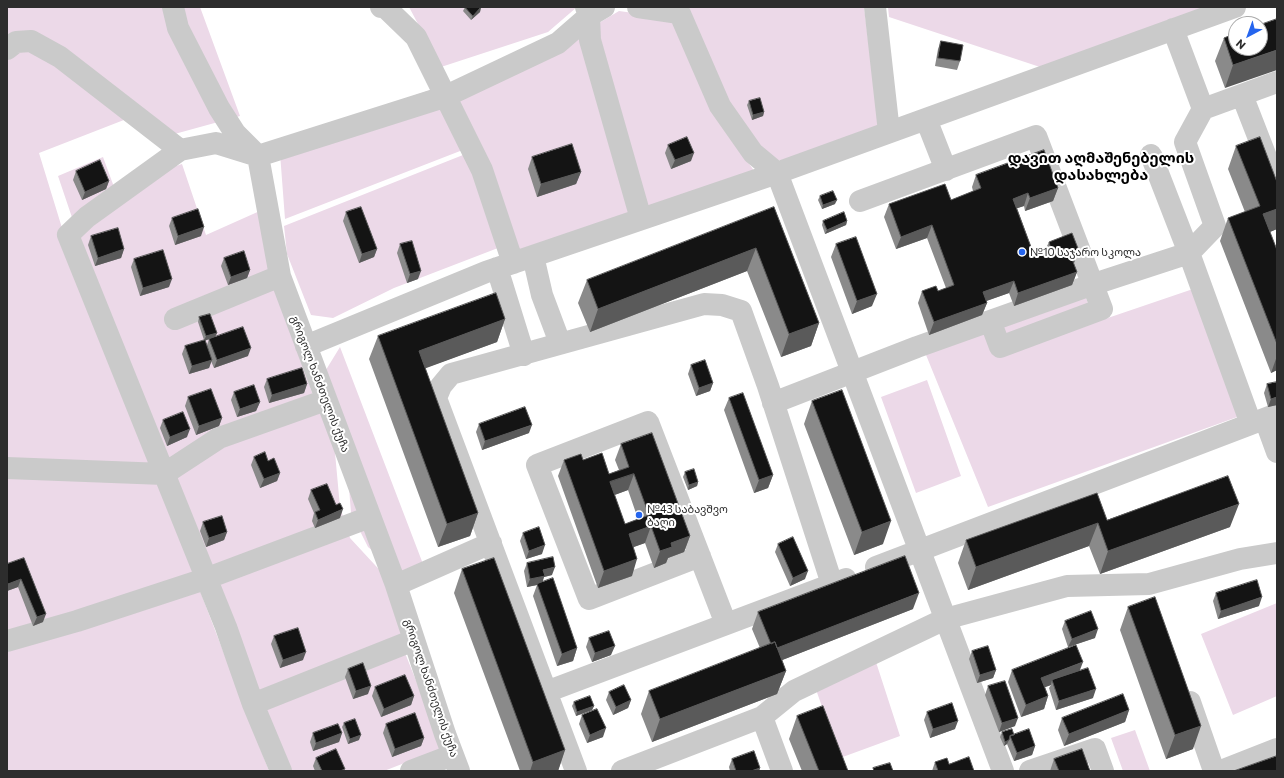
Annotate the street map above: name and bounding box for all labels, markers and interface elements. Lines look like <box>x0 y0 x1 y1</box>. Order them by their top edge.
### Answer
north arrow <box>1228 16 1268 56</box>
text: N <box>1233 37 1248 52</box>
district label: დავით აღმაშენებელის დასახლება <box>1008 149 1194 184</box>
place label: №10 საჯარო სკოლა <box>1030 245 1141 259</box>
marker: №10 საჯარო სკოლა <box>1017 247 1027 257</box>
street label: გრიგოლ ხანძთელის ქუჩა <box>288 314 352 454</box>
place label: №43 საბავშვო ბაღი <box>647 502 728 528</box>
marker: №43 საბავშვო ბაღი <box>634 510 644 520</box>
street label: გრიგოლ ხანძთელის ქუჩა <box>401 617 461 759</box>

